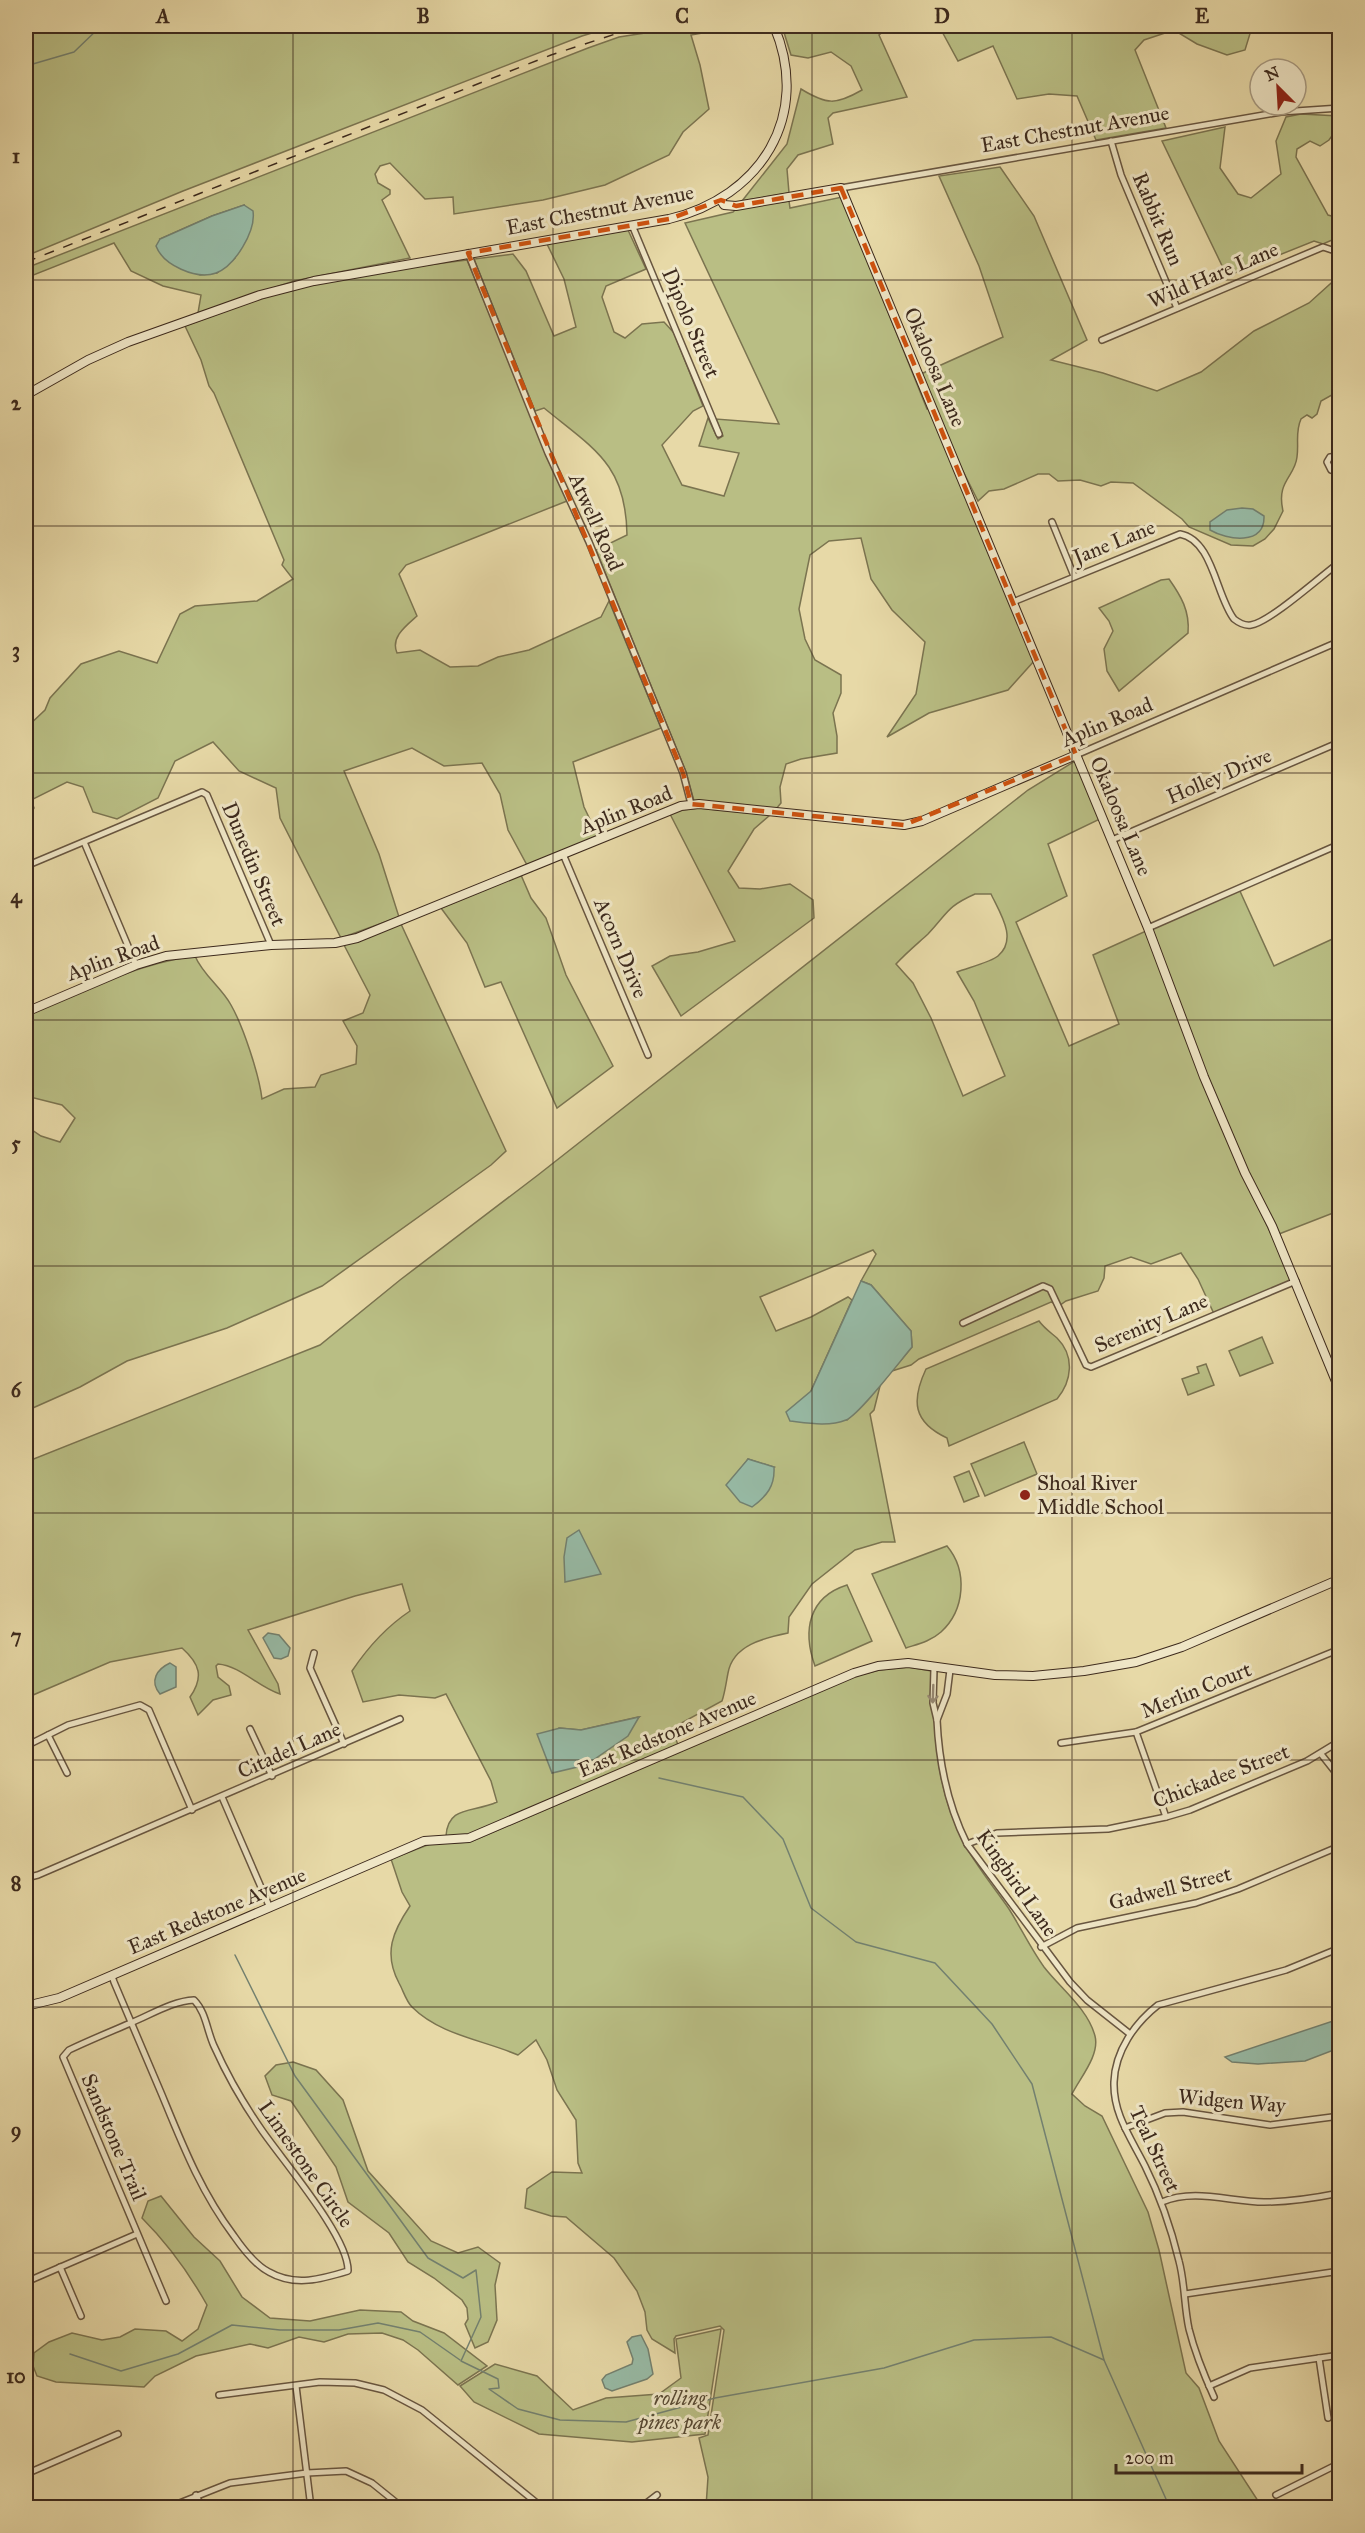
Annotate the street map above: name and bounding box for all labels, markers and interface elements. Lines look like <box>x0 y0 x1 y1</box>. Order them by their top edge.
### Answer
text: A <box>154 4 170 28</box>
text: B <box>416 4 430 28</box>
text: C <box>675 4 689 28</box>
text: D <box>934 4 950 28</box>
text: E <box>1195 4 1210 28</box>
north arrow <box>1248 57 1308 117</box>
text: N <box>1262 62 1283 85</box>
street label: East Chestnut Avenue <box>979 100 1171 158</box>
text: 1 <box>12 144 20 168</box>
street label: Rabbit Run <box>1127 168 1189 270</box>
street label: East Chestnut Avenue <box>504 179 696 241</box>
street label: Wild Hare Lane <box>1144 236 1282 314</box>
street label: Dipolo Street <box>656 264 726 382</box>
street label: Okaloosa Lane <box>898 303 972 431</box>
text: 2 <box>11 391 22 415</box>
street label: Atwell Road <box>562 468 629 575</box>
street label: Jane Lane <box>1067 514 1159 571</box>
text: 3 <box>12 638 20 663</box>
street label: Aplin Road <box>1057 691 1157 753</box>
street label: Holley Drive <box>1163 742 1276 810</box>
street label: Okaloosa Lane <box>1084 752 1158 880</box>
street label: Aplin Road <box>575 780 676 841</box>
street label: Dunedin Street <box>216 798 292 930</box>
text: 4 <box>10 884 22 909</box>
street label: Acorn Drive <box>588 893 654 1002</box>
street label: Aplin Road <box>62 929 163 987</box>
text: 5 <box>11 1131 21 1155</box>
street label: Serenity Lane <box>1090 1287 1212 1359</box>
text: 6 <box>11 1378 23 1402</box>
place label: Shoal River Middle School <box>1037 1470 1164 1520</box>
marker: Shoal River Middle School <box>1018 1488 1032 1502</box>
text: 7 <box>11 1624 22 1648</box>
street label: Merlin Court <box>1137 1656 1256 1724</box>
one-way arrow <box>927 1684 939 1704</box>
street label: East Redstone Avenue <box>574 1685 760 1783</box>
street label: Citadel Lane <box>233 1716 345 1784</box>
street label: Chickadee Street <box>1149 1738 1293 1814</box>
street label: Kingbird Lane <box>970 1824 1064 1942</box>
street label: Gadwell Street <box>1106 1860 1234 1916</box>
street label: East Redstone Avenue <box>124 1862 310 1960</box>
text: 8 <box>11 1871 21 1895</box>
street label: Sandstone Trail <box>76 2070 153 2205</box>
street label: Widgen Way <box>1177 2083 1288 2119</box>
street label: Limestone Circle <box>253 2095 360 2233</box>
street label: Teal Street <box>1124 2102 1187 2197</box>
text: 9 <box>11 2118 21 2143</box>
text: 10 <box>6 2364 26 2388</box>
park label: rolling pines park <box>636 2385 722 2435</box>
scale bar <box>1116 2437 1302 2475</box>
text: 200 m <box>1125 2447 1174 2469</box>

